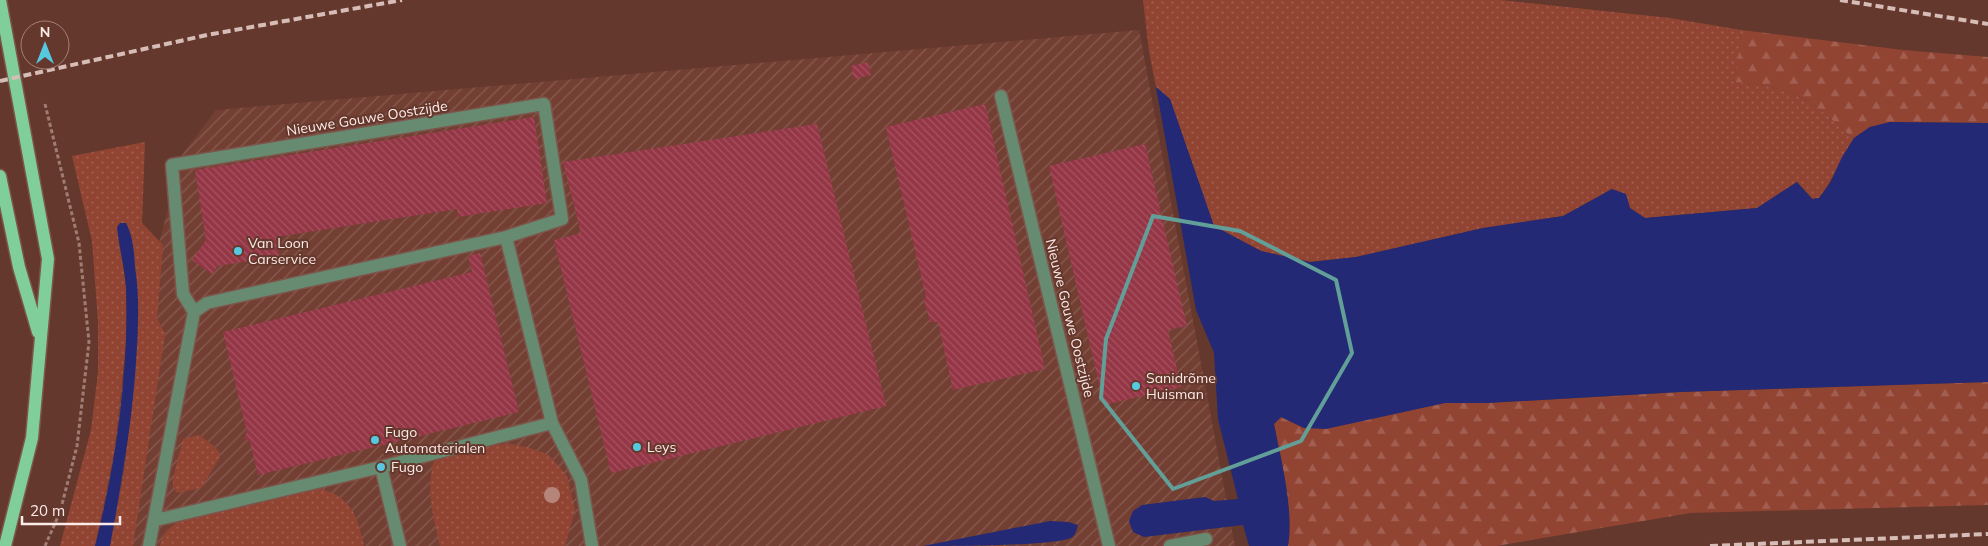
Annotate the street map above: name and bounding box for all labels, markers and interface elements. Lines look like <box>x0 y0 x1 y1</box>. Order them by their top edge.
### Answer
north arrow <box>20 20 70 70</box>
text: N <box>40 23 50 41</box>
street label: Nieuwe Gouwe Oostzijde <box>285 96 449 140</box>
place label: Van Loon Carservice <box>248 234 316 268</box>
street label: Nieuwe Gouwe Oostzijde <box>1042 237 1098 399</box>
marker: Van Loon Carservice <box>232 245 244 257</box>
place label: Sanidrõme Huisman <box>1146 369 1216 403</box>
marker: Sanidrõme Huisman <box>1130 380 1142 392</box>
place label: Fugo Automaterialen <box>385 423 485 457</box>
marker: Fugo Automaterialen <box>369 434 381 446</box>
place label: Leys <box>647 438 676 456</box>
marker: Leys <box>631 441 643 453</box>
place label: Fugo <box>391 458 423 476</box>
marker: Fugo <box>375 461 387 473</box>
scale bar <box>22 494 120 526</box>
text: 20 m <box>30 501 65 520</box>

